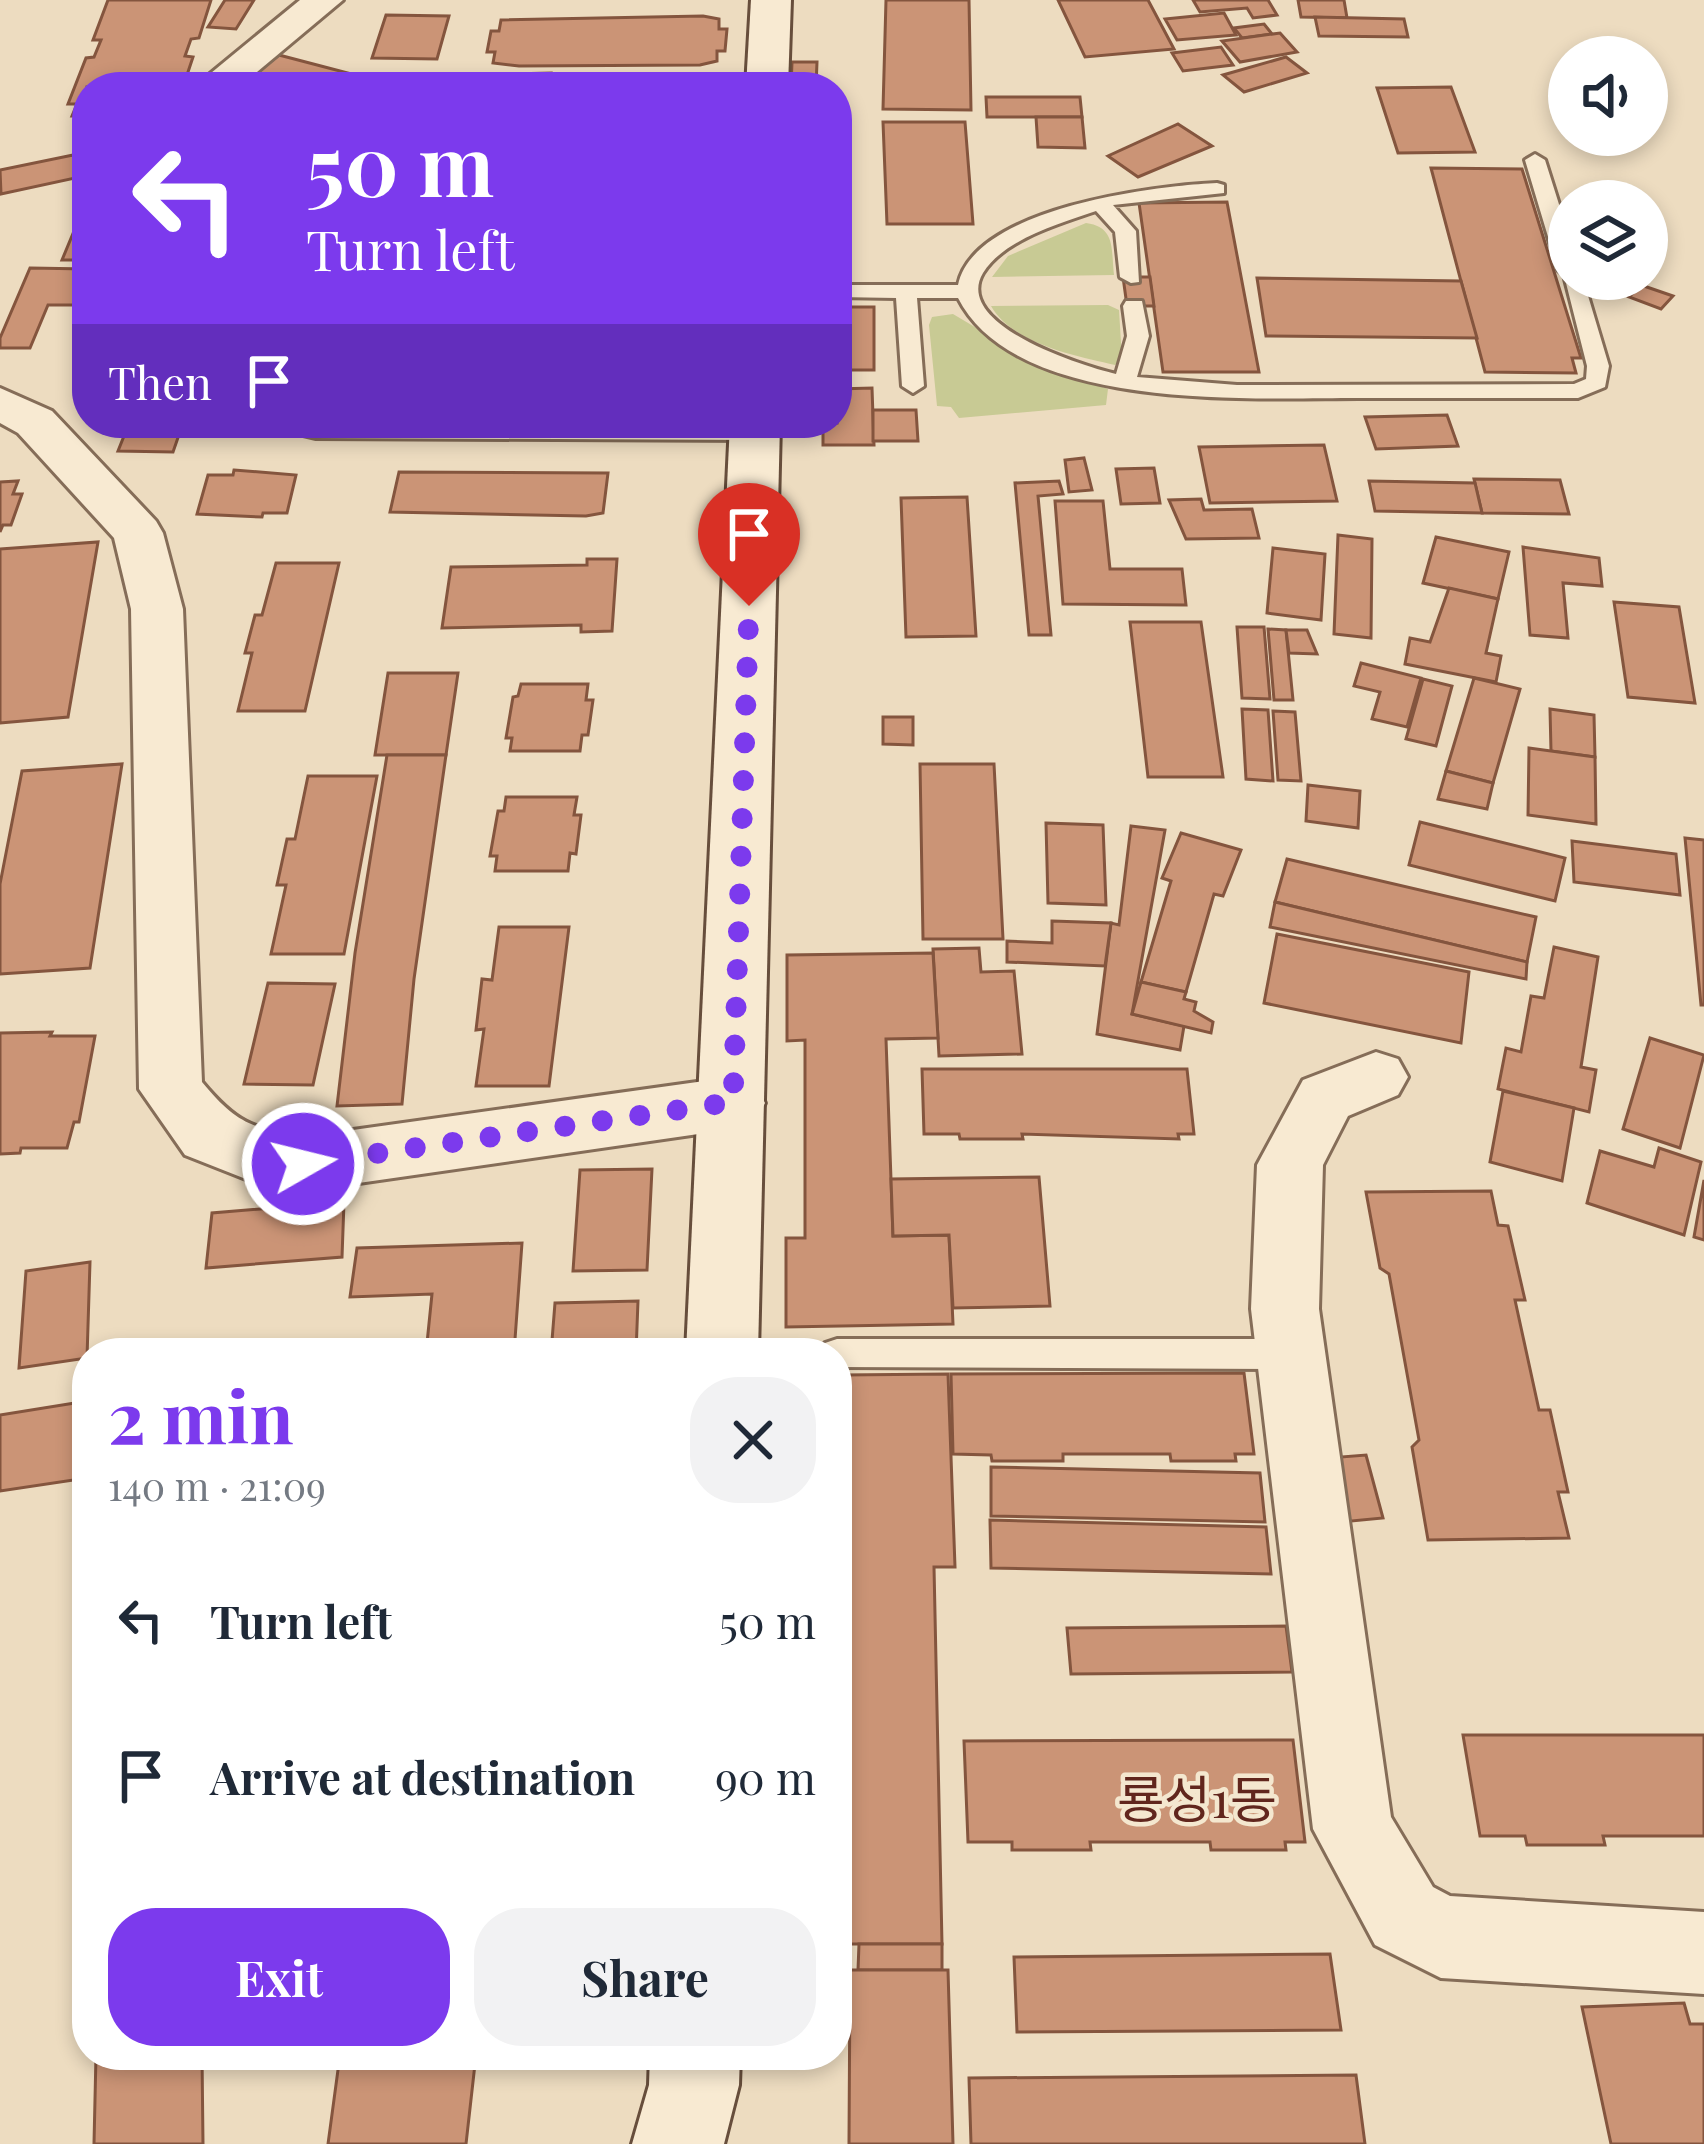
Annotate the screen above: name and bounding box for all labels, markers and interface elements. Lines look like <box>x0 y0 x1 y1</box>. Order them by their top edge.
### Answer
map controls <box>1548 36 1668 300</box>
button: sound <box>1548 36 1668 156</box>
text: 50 m <box>306 106 494 218</box>
icon: left <box>108 120 264 276</box>
button: layers <box>1548 180 1668 300</box>
text: Turn left <box>306 213 515 285</box>
icon: arrive <box>236 348 302 414</box>
text: Then <box>108 351 212 411</box>
pin <box>698 483 800 606</box>
icon: arrive <box>716 501 782 567</box>
position arrow <box>240 1101 366 1227</box>
text: 2 min <box>108 1366 294 1462</box>
button: close <box>690 1377 816 1503</box>
text: 140 m · 21:09 <box>108 1459 326 1511</box>
icon: left <box>108 1587 174 1653</box>
text: Turn left <box>210 1590 392 1650</box>
text: 50 m <box>719 1590 816 1650</box>
icon: arrive <box>108 1743 174 1809</box>
text: Arrive at destination <box>210 1746 635 1806</box>
text: 90 m <box>715 1746 816 1806</box>
district label: 룡성1동 <box>1117 1763 1277 1831</box>
button: Exit <box>108 1908 450 2046</box>
button: Share <box>474 1908 816 2046</box>

